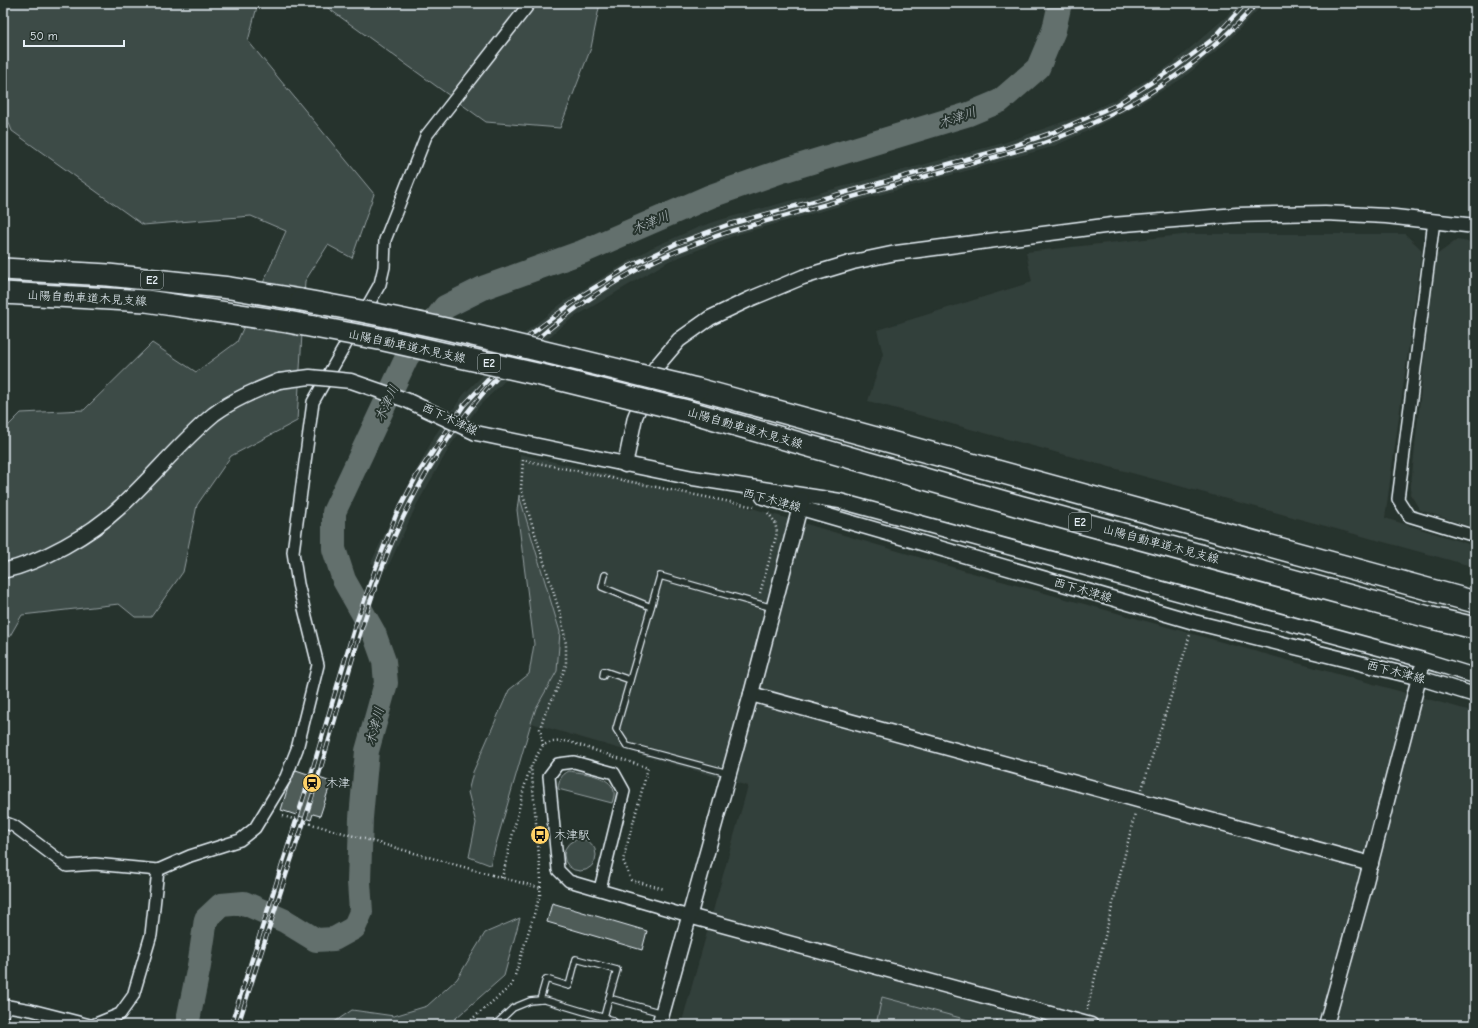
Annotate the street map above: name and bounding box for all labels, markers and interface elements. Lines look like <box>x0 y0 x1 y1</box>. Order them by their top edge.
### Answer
scale bar <box>24 22 124 48</box>
text: 50 m <box>30 29 58 43</box>
water label: 木津川 <box>936 104 978 131</box>
water label: 木津川 <box>629 208 671 237</box>
road number: E2 <box>141 271 163 289</box>
street label: 山陽自動車道木見支線 <box>27 288 147 308</box>
street label: 山陽自動車道木見支線 <box>347 327 467 365</box>
road number: E2 <box>478 354 500 372</box>
water label: 木津川 <box>371 382 401 424</box>
street label: 西下木津線 <box>420 400 480 438</box>
street label: 山陽自動車道木見支線 <box>685 405 805 451</box>
street label: 西下木津線 <box>741 485 803 515</box>
road number: E2 <box>1069 513 1091 531</box>
street label: 山陽自動車道木見支線 <box>1101 522 1221 566</box>
street label: 西下木津線 <box>1052 575 1114 605</box>
street label: 西下木津線 <box>1365 658 1427 686</box>
water label: 木津川 <box>362 705 387 747</box>
station icon: 木津 <box>301 772 323 794</box>
place label: 木津 <box>326 776 350 790</box>
bus stop icon: 木津駅 <box>529 824 551 846</box>
place label: 木津駅 <box>554 828 590 842</box>

